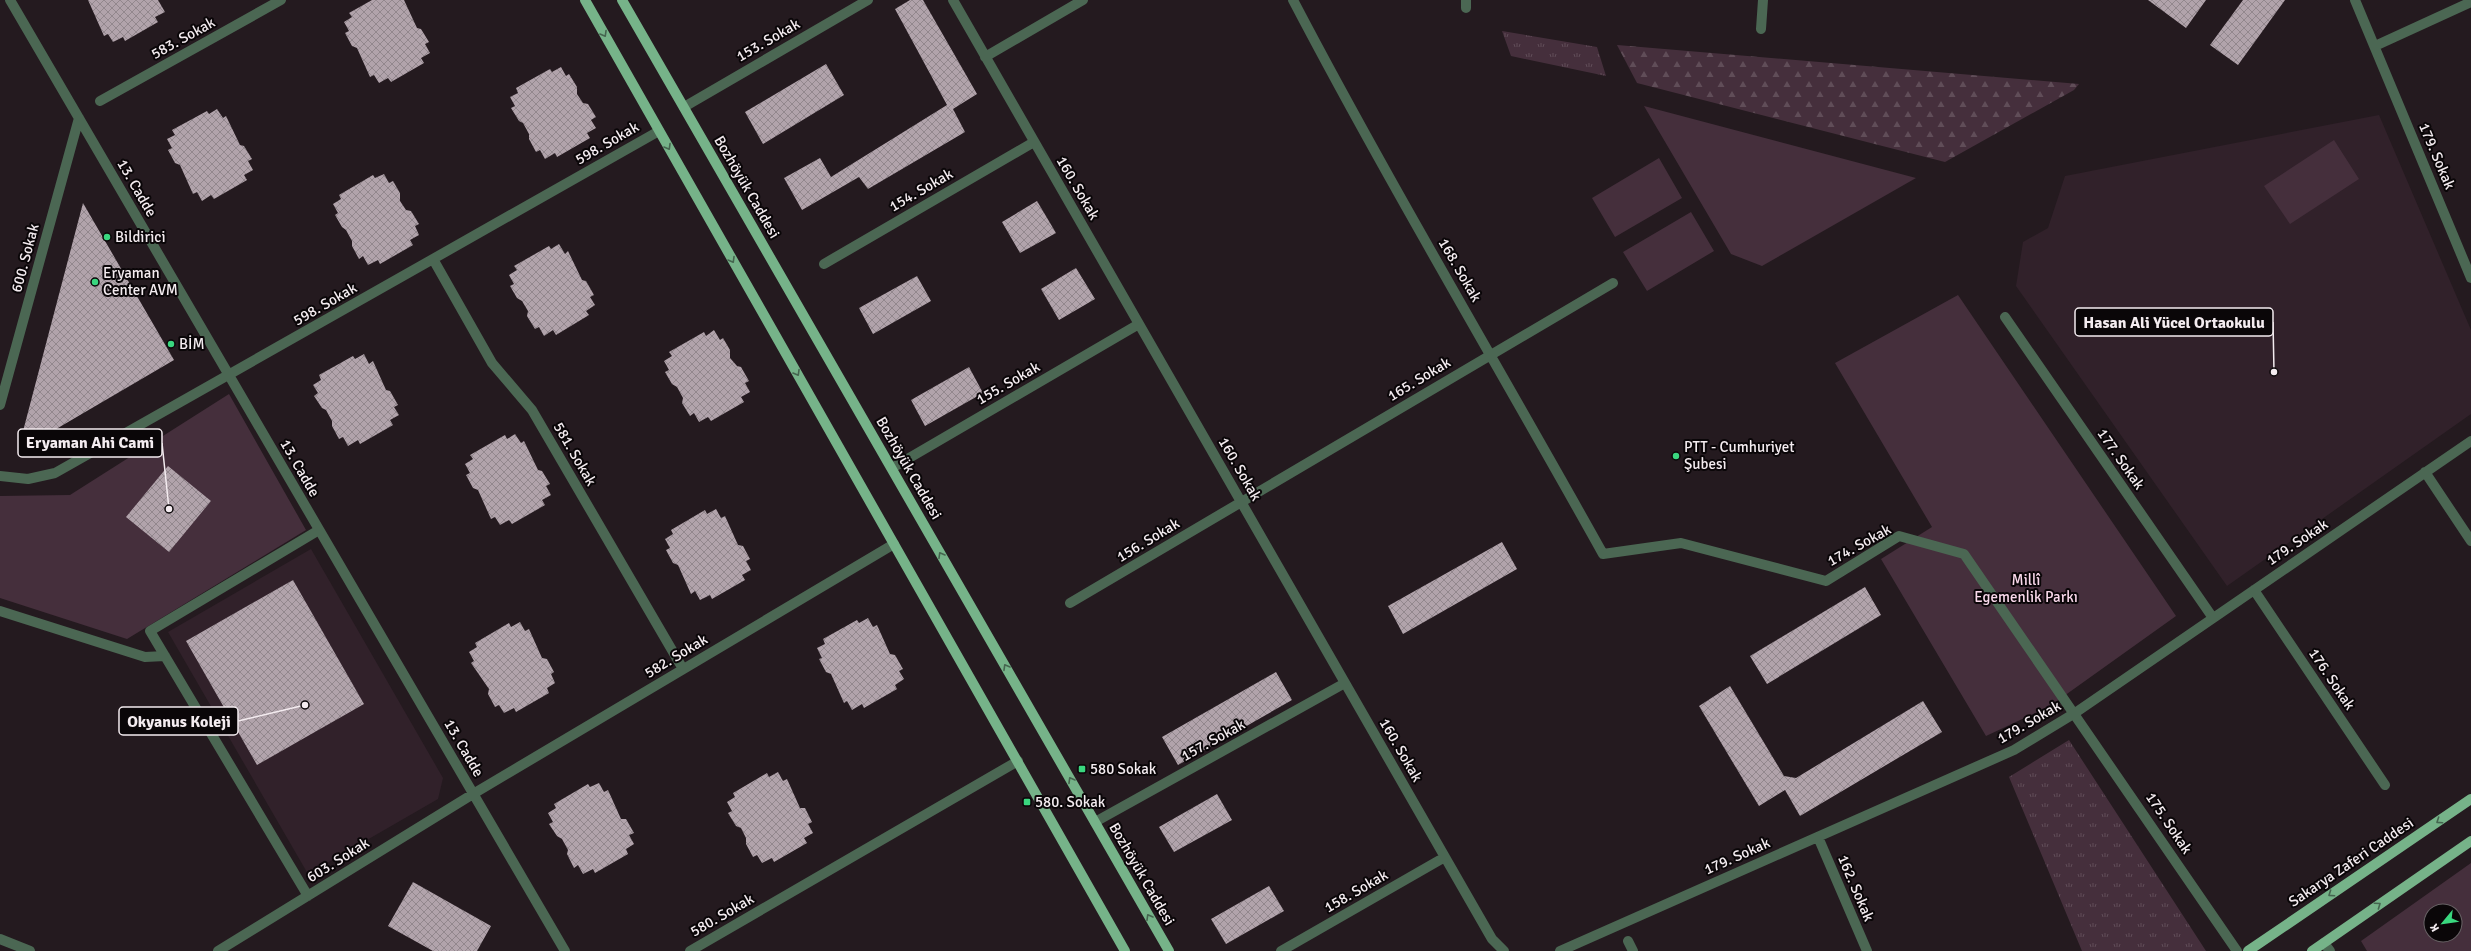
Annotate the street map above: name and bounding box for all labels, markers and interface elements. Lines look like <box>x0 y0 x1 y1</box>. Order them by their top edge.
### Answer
street label: 583. Sokak <box>148 13 219 63</box>
street label: 153. Sokak <box>733 14 803 65</box>
one-way arrow <box>599 30 606 37</box>
street label: 598. Sokak <box>572 117 642 168</box>
street label: 179. Sokak <box>2415 120 2459 192</box>
street label: Bozhöyük Caddesi <box>710 132 784 242</box>
one-way arrow <box>664 143 671 150</box>
street label: 160. Sokak <box>1053 153 1104 223</box>
street label: 13. Cadde <box>113 156 161 220</box>
street label: 154. Sokak <box>886 164 956 215</box>
street label: 600. Sokak <box>7 221 43 294</box>
place label: Bildirici <box>115 228 166 246</box>
marker: Bildirici <box>102 232 112 242</box>
street label: 168. Sokak <box>1435 235 1486 305</box>
one-way arrow <box>728 256 735 263</box>
place label: Eryaman Center AVM <box>103 264 178 299</box>
marker: Eryaman Center AVM <box>90 277 100 287</box>
street label: 598. Sokak <box>290 278 360 329</box>
callout: Hasan Ali Yücel Ortaokulu <box>2075 308 2273 336</box>
text: Hasan Ali Yücel Ortaokulu <box>2083 313 2265 333</box>
place label: BİM <box>179 335 205 353</box>
marker: BİM <box>166 339 176 349</box>
street label: 165. Sokak <box>1384 353 1454 405</box>
street label: 155. Sokak <box>973 357 1043 408</box>
one-way arrow <box>792 369 799 376</box>
street label: Bozhöyük Caddesi <box>872 413 946 523</box>
street label: 581. Sokak <box>550 419 601 489</box>
street label: 177. Sokak <box>2093 425 2149 493</box>
callout: Eryaman Ahi Cami <box>18 429 162 457</box>
text: Eryaman Ahi Cami <box>26 433 154 453</box>
street label: 160. Sokak <box>1215 434 1266 504</box>
street label: 13. Cadde <box>276 436 324 500</box>
place label: PTT - Cumhuriyet Şubesi <box>1684 438 1794 473</box>
marker: PTT - Cumhuriyet Şubesi <box>1671 451 1681 461</box>
street label: 156. Sokak <box>1113 514 1183 566</box>
street label: 179. Sokak <box>2263 515 2332 569</box>
street label: 174. Sokak <box>1824 520 1895 570</box>
one-way arrow <box>939 552 946 559</box>
park label: Millî Egemenlik Parkı <box>1974 571 2078 606</box>
street label: 582. Sokak <box>641 630 711 682</box>
street label: 176. Sokak <box>2305 645 2359 714</box>
one-way arrow <box>1003 664 1010 672</box>
street label: 179. Sokak <box>1994 696 2064 747</box>
callout: Okyanus Koleji <box>119 707 238 735</box>
text: Okyanus Koleji <box>127 712 231 732</box>
street label: 157. Sokak <box>1178 715 1249 765</box>
street label: 160. Sokak <box>1376 715 1427 785</box>
street label: 13. Cadde <box>440 716 488 780</box>
place label: 580 Sokak <box>1090 760 1157 778</box>
marker: 580 Sokak <box>1077 764 1087 774</box>
one-way arrow <box>1068 777 1075 784</box>
street label: 175. Sokak <box>2142 789 2196 858</box>
place label: 580. Sokak <box>1035 793 1106 811</box>
marker: 580. Sokak <box>1022 797 1032 807</box>
street label: Sakarya Zaferi Caddesi <box>2285 814 2417 910</box>
one-way arrow <box>2436 816 2443 824</box>
street label: Bozhöyük Caddesi <box>1105 819 1179 929</box>
street label: 603. Sokak <box>303 833 373 886</box>
street label: 179. Sokak <box>1701 833 1773 879</box>
street label: 162. Sokak <box>1834 852 1878 924</box>
street label: 158. Sokak <box>1321 865 1391 916</box>
street label: 580. Sokak <box>687 889 757 940</box>
one-way arrow <box>2329 889 2336 896</box>
one-way arrow <box>2374 903 2381 910</box>
north arrow <box>2423 903 2463 943</box>
one-way arrow <box>1147 914 1154 921</box>
text: K <box>2427 921 2442 934</box>

